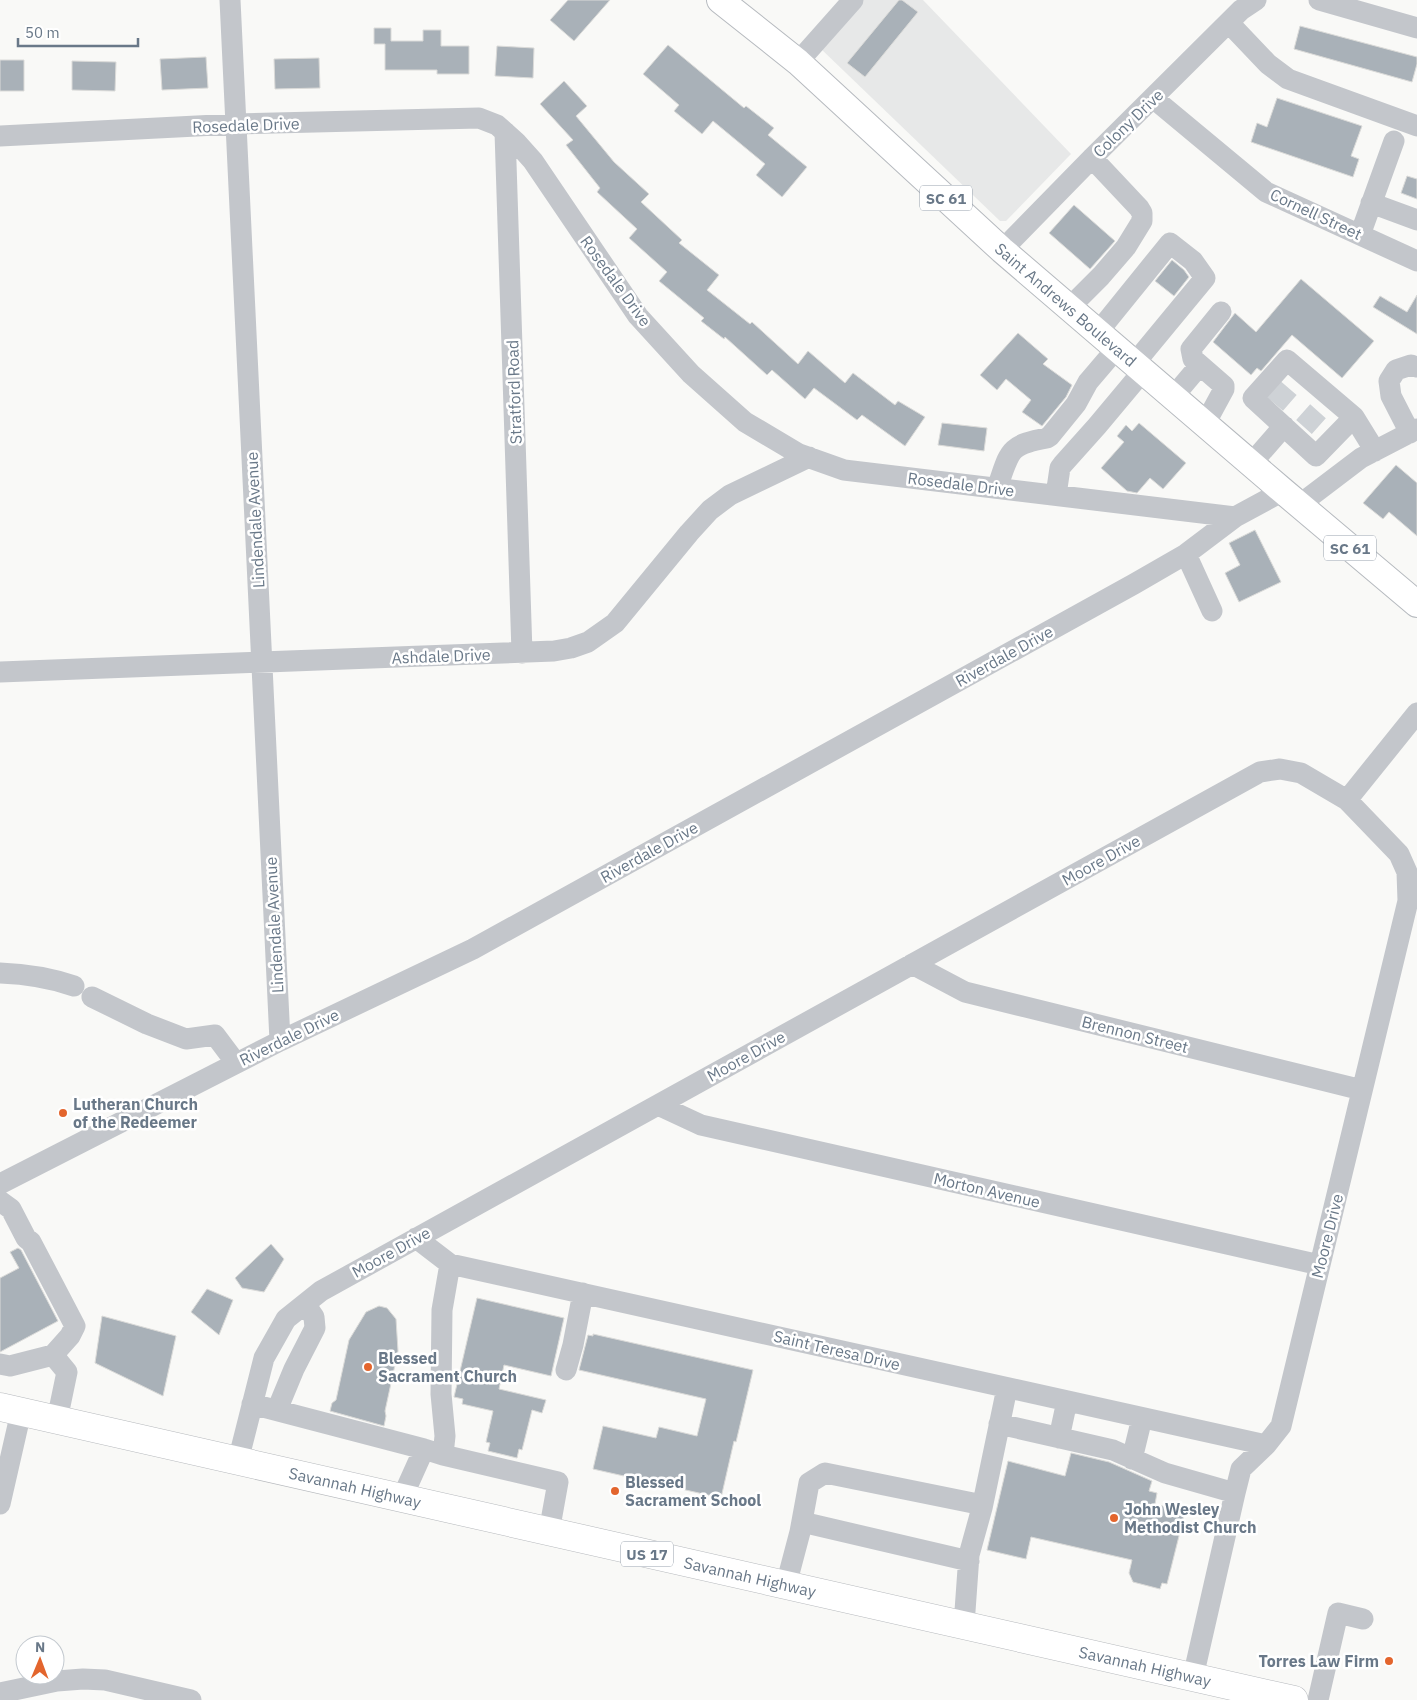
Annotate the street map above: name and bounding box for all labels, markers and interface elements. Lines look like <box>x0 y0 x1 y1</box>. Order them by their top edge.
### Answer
scale bar <box>18 15 138 47</box>
text: 50 m <box>25 23 60 42</box>
street label: Colony Drive <box>1089 84 1167 161</box>
street label: Rosedale Drive <box>192 113 300 137</box>
street label: Cornell Street <box>1267 184 1365 244</box>
road number: SC 61 <box>920 186 972 210</box>
street label: Rosedale Drive <box>576 232 656 330</box>
street label: Saint Andrews Boulevard <box>991 238 1141 371</box>
street label: Stratford Road <box>502 339 526 445</box>
street label: Lindendale Avenue <box>241 451 269 589</box>
street label: Rosedale Drive <box>906 468 1016 500</box>
road number: SC 61 <box>1324 536 1376 560</box>
street label: Riverdale Drive <box>952 621 1056 691</box>
street label: Ashdale Drive <box>391 644 491 668</box>
street label: Riverdale Drive <box>597 817 701 887</box>
street label: Moore Drive <box>1058 830 1144 890</box>
street label: Lindendale Avenue <box>260 856 288 994</box>
street label: Riverdale Drive <box>236 1004 342 1070</box>
street label: Brennon Street <box>1080 1011 1190 1057</box>
street label: Moore Drive <box>703 1026 789 1086</box>
place label: Lutheran Church of the Redeemer <box>73 1094 198 1132</box>
marker: Lutheran Church of the Redeemer <box>57 1107 69 1119</box>
street label: Morton Avenue <box>932 1168 1042 1212</box>
street label: Moore Drive <box>1307 1191 1347 1280</box>
street label: Moore Drive <box>348 1222 434 1282</box>
street label: Saint Teresa Drive <box>772 1326 902 1374</box>
place label: Blessed Sacrament Church <box>378 1348 517 1386</box>
marker: Blessed Sacrament Church <box>362 1361 374 1373</box>
street label: Savannah Highway <box>287 1463 423 1512</box>
place label: Blessed Sacrament School <box>625 1472 761 1510</box>
marker: Blessed Sacrament School <box>609 1485 621 1497</box>
place label: John Wesley Methodist Church <box>1124 1499 1257 1537</box>
marker: John Wesley Methodist Church <box>1108 1512 1120 1524</box>
road number: US 17 <box>621 1542 673 1566</box>
street label: Savannah Highway <box>682 1552 818 1601</box>
north arrow <box>15 1635 65 1685</box>
text: N <box>35 1638 45 1656</box>
street label: Savannah Highway <box>1077 1642 1213 1691</box>
place label: Torres Law Firm <box>1259 1651 1379 1671</box>
marker: Torres Law Firm <box>1383 1655 1395 1667</box>

